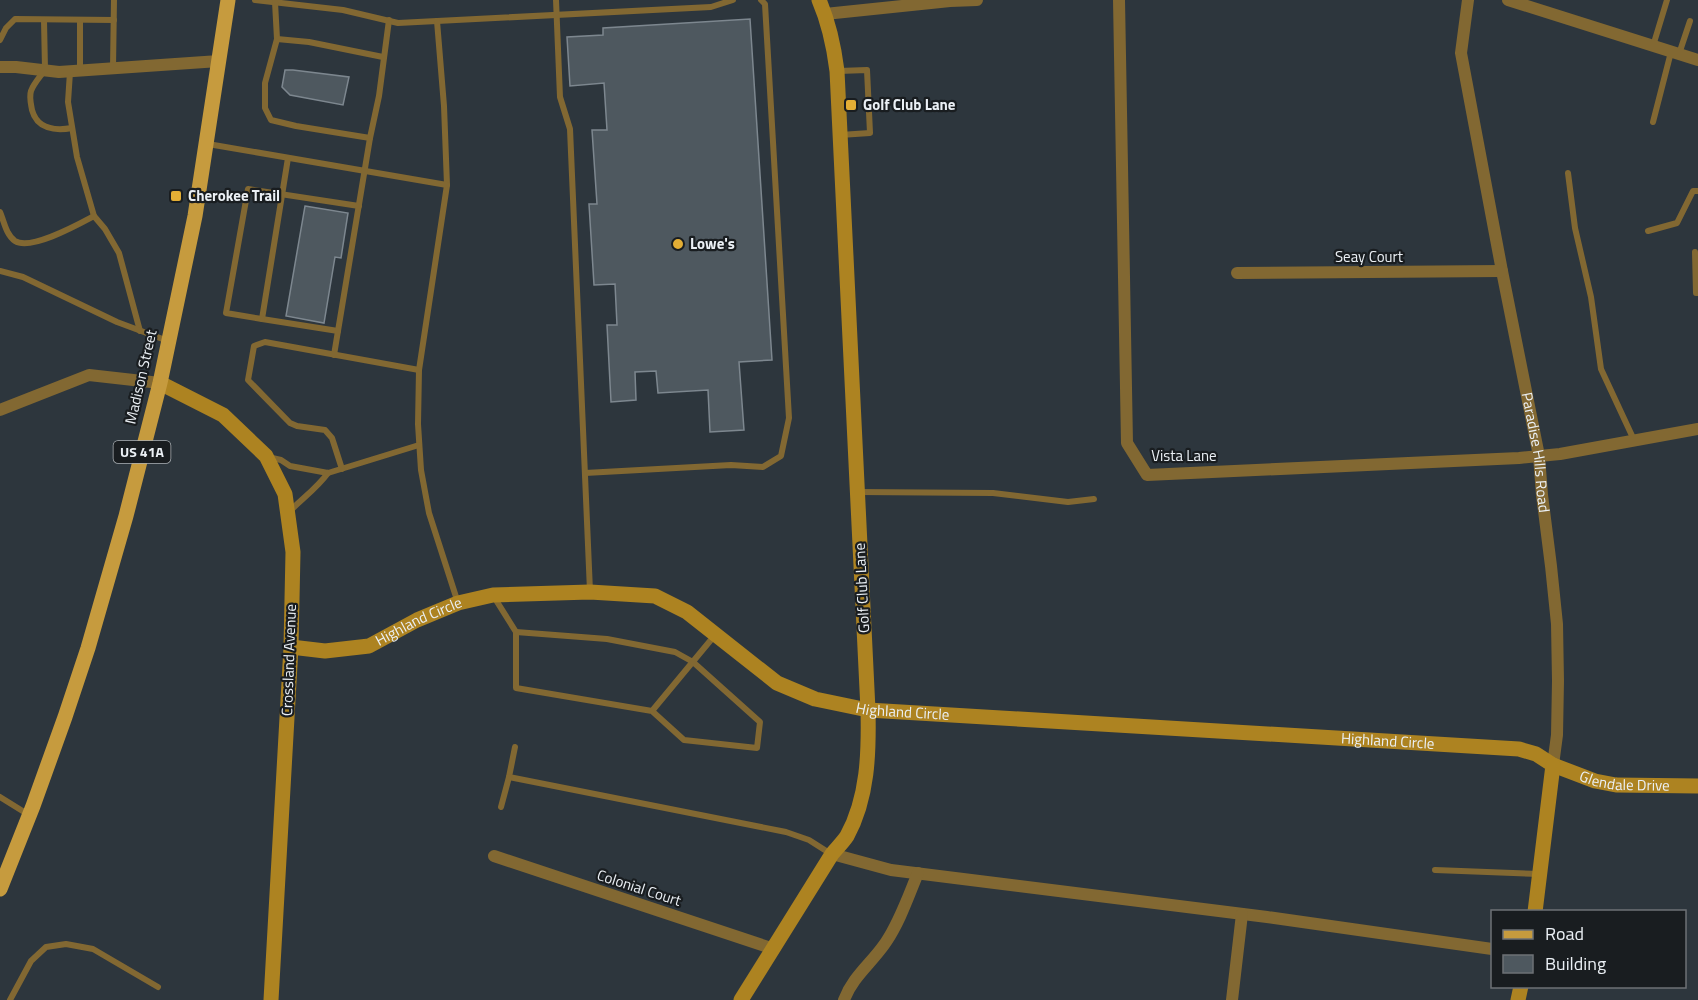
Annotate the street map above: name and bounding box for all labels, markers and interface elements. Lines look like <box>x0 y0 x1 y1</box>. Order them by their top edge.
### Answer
place label: Golf Club Lane <box>863 93 956 116</box>
marker: Golf Club Lane <box>844 98 858 112</box>
place label: Cherokee Trail <box>188 184 280 207</box>
marker: Cherokee Trail <box>169 189 183 203</box>
place label: Lowe's <box>690 232 735 255</box>
marker: Lowe's <box>671 237 685 251</box>
street label: Seay Court <box>1335 245 1404 268</box>
street label: Madison Street <box>118 327 163 426</box>
street label: Paradise Hills Road <box>1516 390 1556 514</box>
road number: US 41A <box>114 441 170 463</box>
street label: Vista Lane <box>1151 444 1217 467</box>
street label: Golf Club Lane <box>848 542 875 634</box>
street label: Highland Circle <box>371 591 465 652</box>
street label: Crossland Avenue <box>275 604 302 716</box>
street label: Highland Circle <box>854 696 950 726</box>
street label: Highland Circle <box>1340 726 1435 755</box>
street label: Glendale Drive <box>1576 764 1670 797</box>
street label: Colonial Court <box>594 863 685 912</box>
legend <box>1491 910 1686 988</box>
text: Road <box>1545 920 1584 947</box>
text: Building <box>1545 950 1606 977</box>

